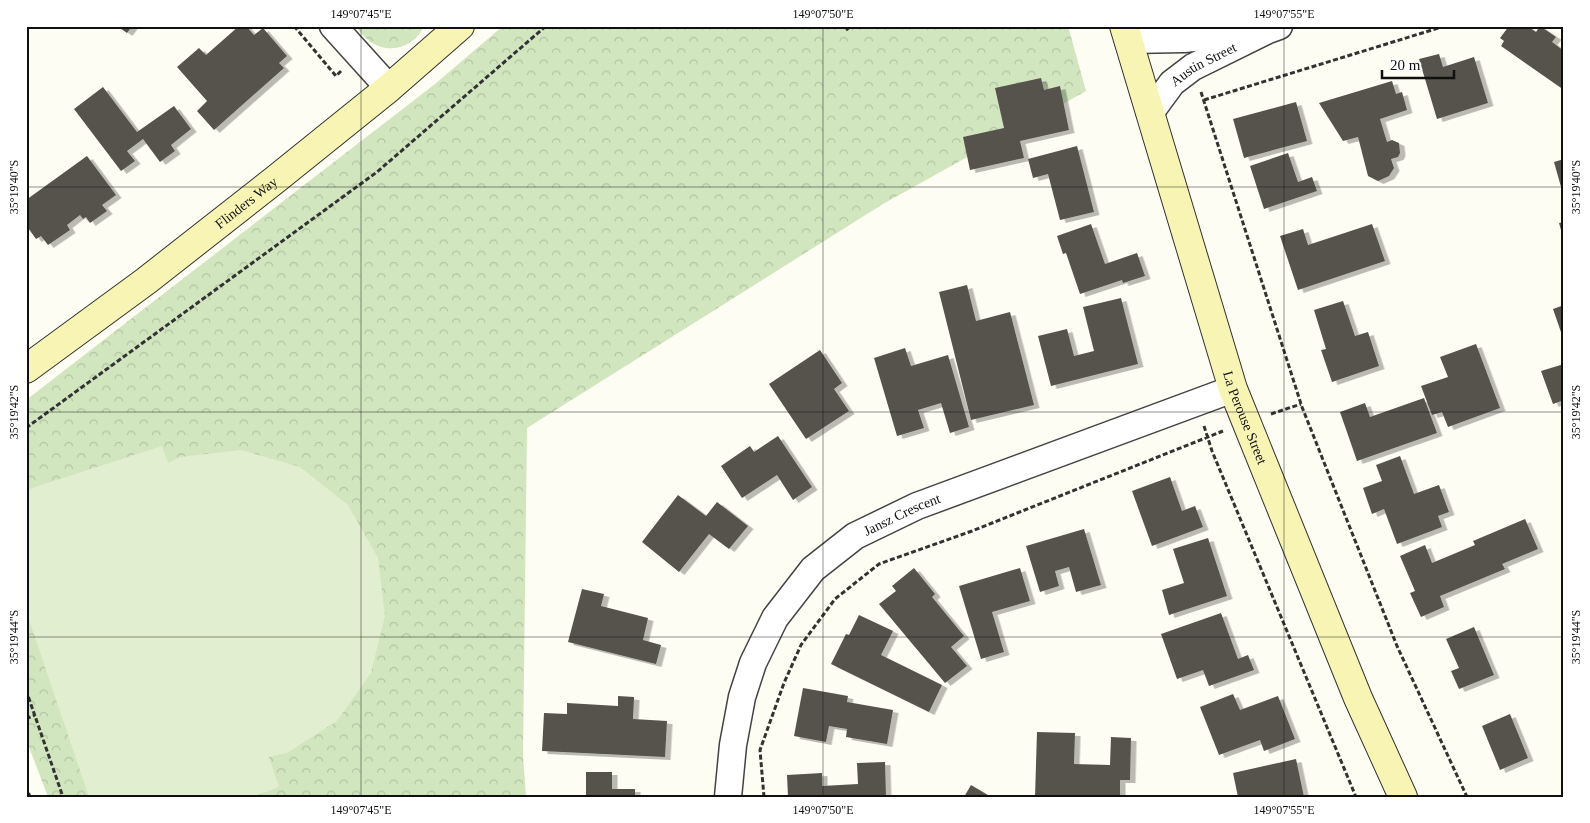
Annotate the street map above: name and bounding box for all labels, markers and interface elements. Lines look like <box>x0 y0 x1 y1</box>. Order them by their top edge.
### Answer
text: 149°07'45"E <box>330 7 392 21</box>
text: 149°07'50"E <box>792 7 854 21</box>
text: 149°07'55"E <box>1253 7 1315 21</box>
street label: Austin Street <box>1167 39 1239 89</box>
scale bar <box>1382 48 1455 80</box>
text: 20 m <box>1390 57 1421 73</box>
text: 35°19'40"S <box>7 160 21 214</box>
text: 35°19'40"S <box>1569 160 1583 214</box>
street label: Flinders Way <box>212 174 280 231</box>
street label: La Perouse Street <box>1221 369 1270 466</box>
text: 35°19'42"S <box>7 385 21 439</box>
text: 35°19'42"S <box>1569 385 1583 439</box>
street label: Jansz Crescent <box>861 491 942 538</box>
text: 35°19'44"S <box>7 610 21 664</box>
text: 35°19'44"S <box>1569 610 1583 664</box>
text: 149°07'45"E <box>330 803 392 817</box>
text: 149°07'50"E <box>792 803 854 817</box>
text: 149°07'55"E <box>1253 803 1315 817</box>

